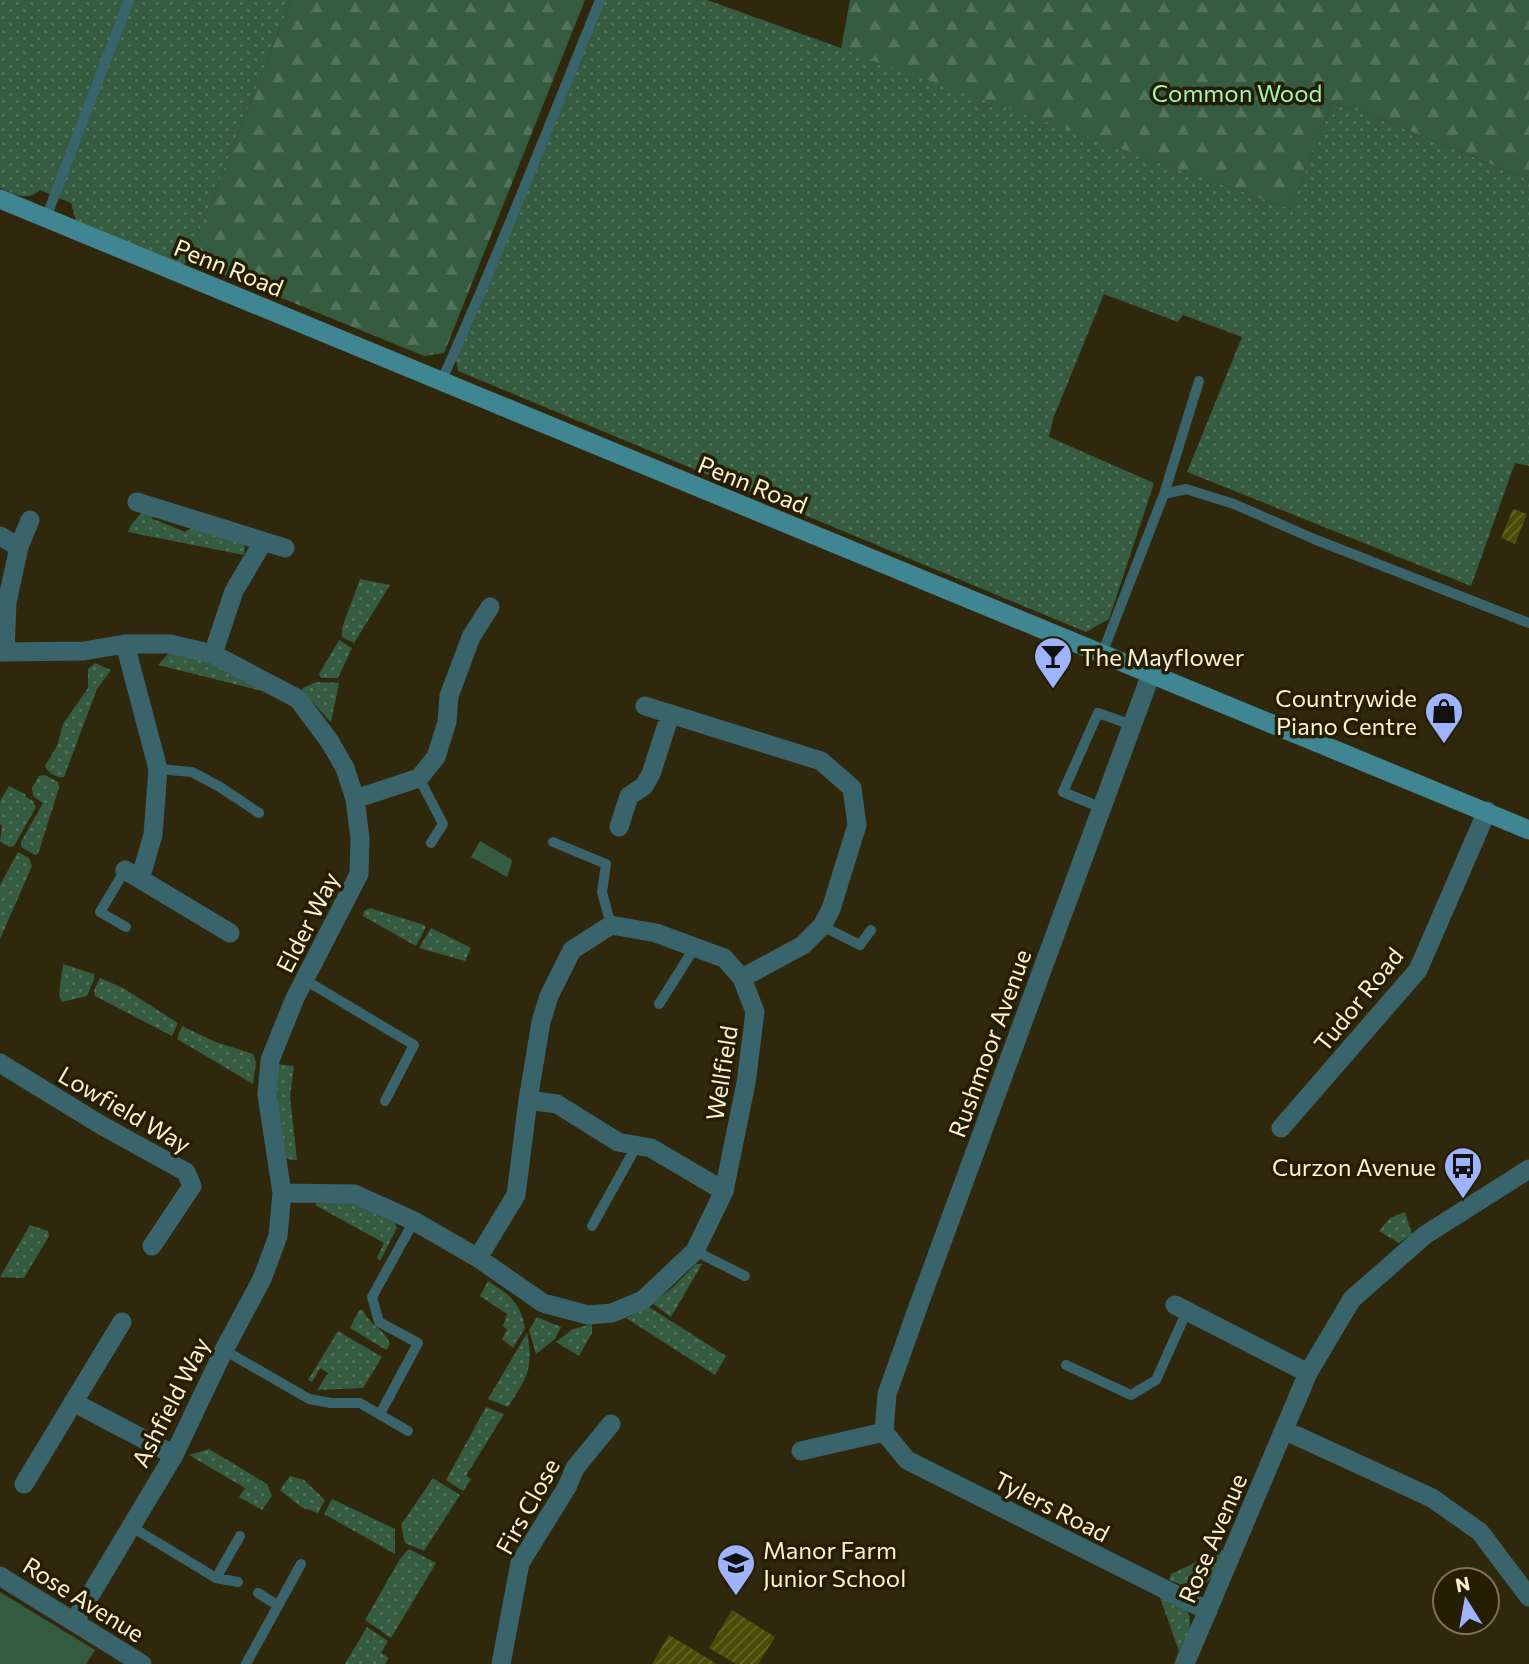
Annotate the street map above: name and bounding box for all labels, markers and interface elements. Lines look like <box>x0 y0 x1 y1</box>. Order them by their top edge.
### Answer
park label: Common Wood <box>1152 78 1322 107</box>
street label: Penn Road <box>170 232 288 302</box>
street label: Penn Road <box>694 449 812 519</box>
bar icon: The Mayflower <box>1032 635 1074 690</box>
place label: The Mayflower <box>1080 642 1245 671</box>
place label: Countrywide Piano Centre <box>1275 683 1417 740</box>
shop icon: Countrywide Piano Centre <box>1423 690 1465 745</box>
street label: Elder Way <box>269 867 345 977</box>
street label: Tudor Road <box>1307 941 1409 1057</box>
street label: Rushmoor Avenue <box>942 945 1036 1141</box>
street label: Wellfield <box>699 1023 743 1123</box>
street label: Lowfield Way <box>54 1060 196 1158</box>
bus stop icon: Curzon Avenue <box>1442 1145 1484 1200</box>
place label: Curzon Avenue <box>1272 1152 1436 1181</box>
street label: Ashfield Way <box>125 1332 215 1472</box>
street label: Firs Close <box>489 1453 565 1559</box>
street label: Tylers Road <box>989 1465 1115 1547</box>
street label: Rose Avenue <box>1172 1469 1252 1607</box>
place label: Manor Farm Junior School <box>763 1535 906 1592</box>
school or university icon: Manor Farm Junior School <box>715 1542 757 1597</box>
street label: Rose Avenue <box>18 1550 150 1648</box>
north arrow <box>1431 1566 1501 1636</box>
text: N <box>1453 1571 1472 1596</box>

